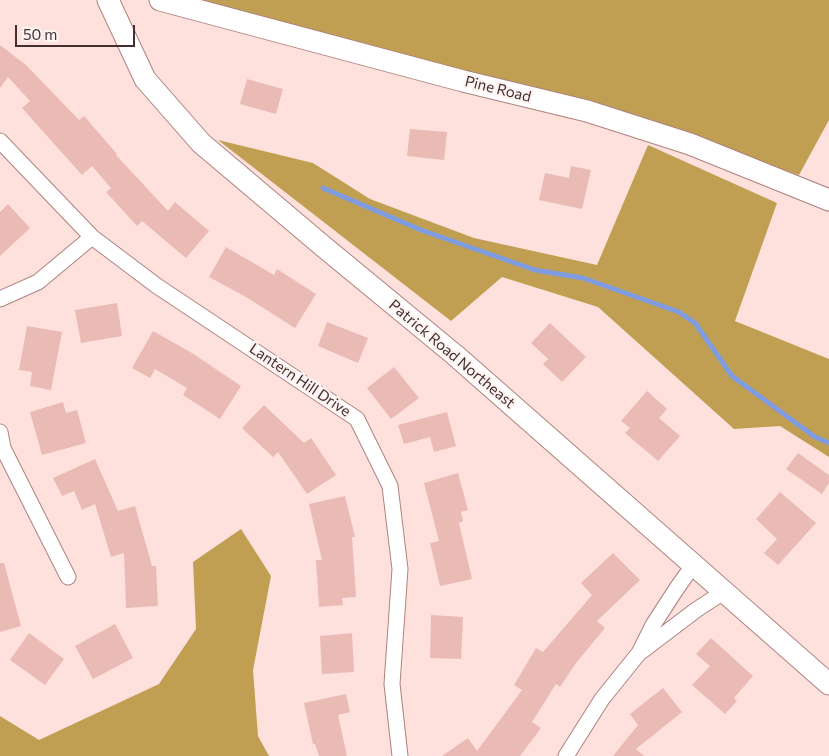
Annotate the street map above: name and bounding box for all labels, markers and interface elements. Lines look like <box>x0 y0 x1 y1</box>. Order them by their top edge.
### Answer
scale bar <box>18 15 138 47</box>
text: 50 m <box>23 25 57 43</box>
street label: Pine Road <box>463 72 533 106</box>
street label: Patrick Road Northeast <box>385 296 519 412</box>
street label: Lantern Hill Drive <box>246 339 354 421</box>

